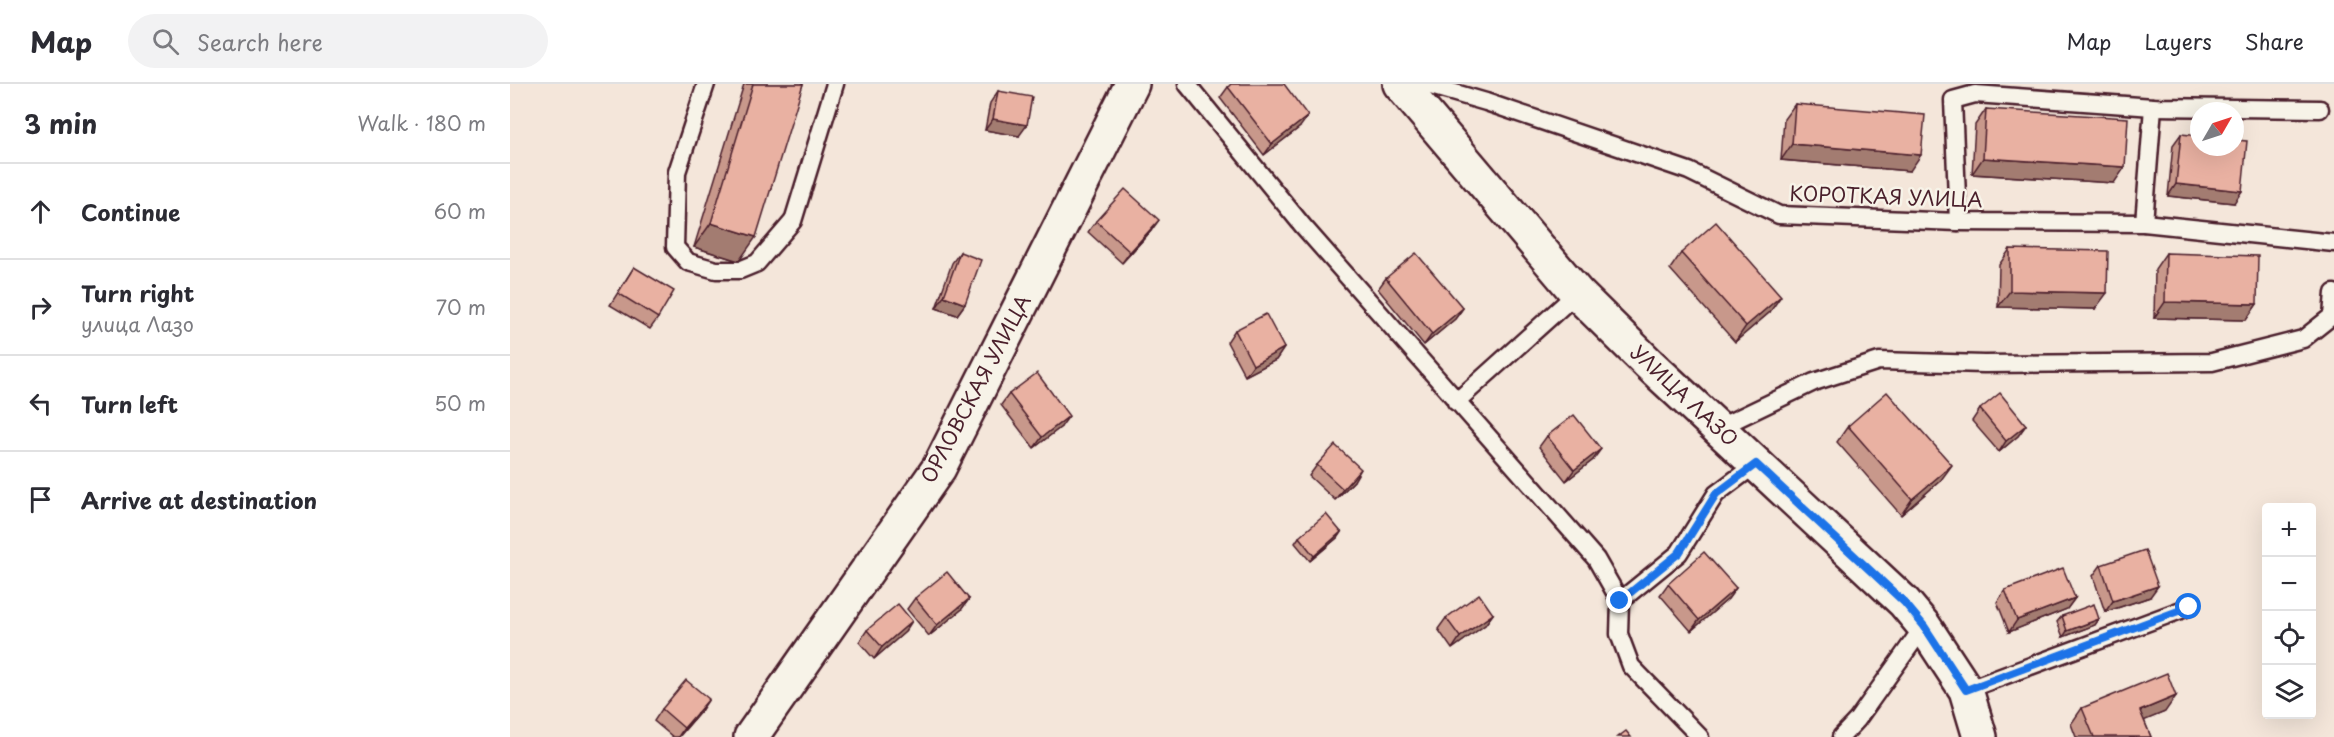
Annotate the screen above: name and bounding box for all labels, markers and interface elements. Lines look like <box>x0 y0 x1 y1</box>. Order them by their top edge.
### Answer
search box <box>128 14 548 68</box>
text: Map <box>30 20 92 63</box>
icon: search <box>149 25 182 58</box>
text: Search here <box>197 25 323 58</box>
text: Map <box>2067 25 2111 57</box>
text: Layers <box>2144 25 2212 57</box>
text: Share <box>2245 25 2304 57</box>
north arrow <box>2190 102 2244 156</box>
text: 3 min <box>24 104 97 143</box>
text: Walk · 180 m <box>358 108 486 138</box>
street label: КОРОТКАЯ УЛИЦА <box>1789 178 1983 214</box>
icon: ahead <box>24 195 57 228</box>
text: Continue <box>81 195 180 228</box>
text: 60 m <box>434 196 486 226</box>
text: Turn right <box>81 276 194 309</box>
street label: ОРЛОВСКАЯ УЛИЦА <box>913 289 1038 488</box>
icon: right <box>24 291 57 324</box>
text: 70 m <box>436 292 486 322</box>
text: улица Лазо <box>81 309 194 339</box>
street label: УЛИЦА ЛАЗО <box>1624 337 1745 453</box>
icon: left <box>24 387 57 420</box>
text: Turn left <box>81 387 178 420</box>
text: 50 m <box>434 388 486 418</box>
icon: arrive <box>24 483 57 516</box>
text: Arrive at destination <box>81 483 317 516</box>
map controls <box>2262 503 2316 719</box>
button: + <box>2262 503 2316 557</box>
button: − <box>2262 557 2316 611</box>
route end <box>1606 587 1632 613</box>
route start <box>2175 593 2201 619</box>
button: locate <box>2262 611 2316 665</box>
button: layers <box>2262 665 2316 719</box>

